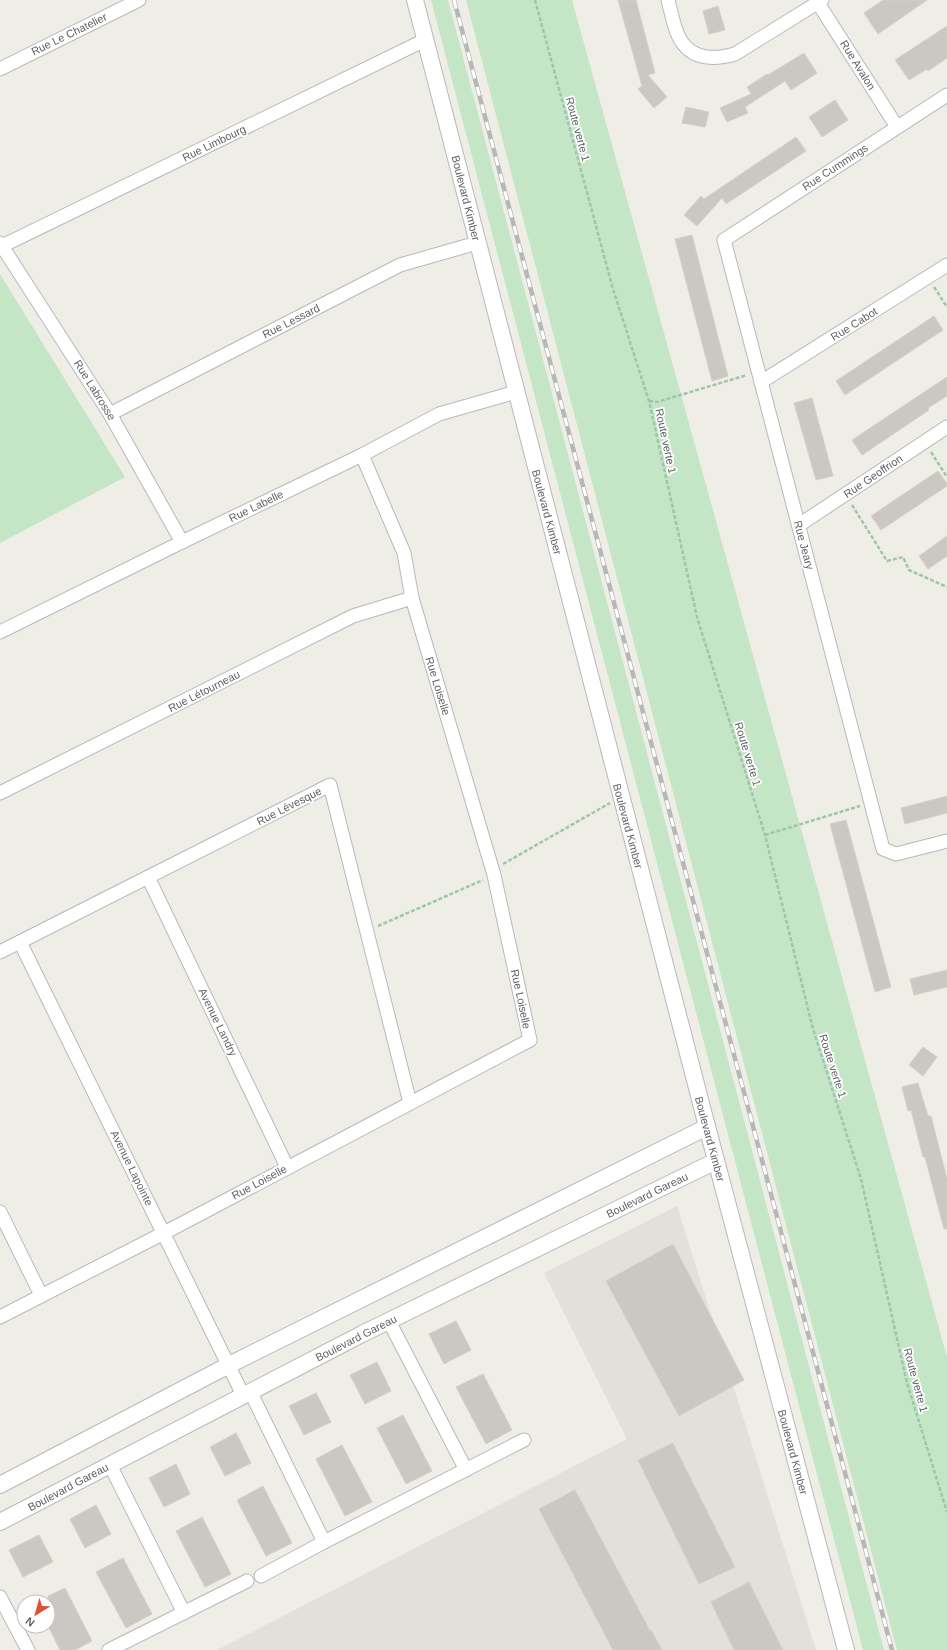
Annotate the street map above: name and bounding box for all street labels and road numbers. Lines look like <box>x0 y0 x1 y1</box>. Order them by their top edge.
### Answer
street label: Rue Le Chatelier <box>29 10 109 57</box>
street label: Rue Avalon <box>838 38 878 92</box>
street label: Route verte 1 <box>564 96 592 162</box>
street label: Rue Limbourg <box>180 122 248 164</box>
street label: Rue Cummings <box>800 141 870 193</box>
street label: Boulevard Kimber <box>450 154 482 242</box>
street label: Rue Lessard <box>260 301 322 341</box>
street label: Rue Cabot <box>829 305 879 343</box>
street label: Rue Labrosse <box>72 358 118 422</box>
street label: Route verte 1 <box>653 407 679 475</box>
street label: Rue Geoffrion <box>841 452 905 500</box>
street label: Boulevard Kimber <box>530 468 564 556</box>
street label: Rue Labelle <box>227 488 285 524</box>
street label: Rue Jeary <box>792 519 816 571</box>
street label: Rue Loiselle <box>423 655 453 717</box>
street label: Rue Létourneau <box>166 668 242 714</box>
street label: Route verte 1 <box>733 721 763 787</box>
street label: Boulevard Kimber <box>611 782 645 870</box>
street label: Rue Lévesque <box>255 785 323 827</box>
street label: Rue Loiselle <box>509 968 533 1030</box>
street label: Avenue Landry <box>196 986 240 1058</box>
street label: Route verte 1 <box>817 1033 849 1099</box>
street label: Boulevard Kimber <box>693 1095 727 1183</box>
street label: Avenue Lapointe <box>109 1128 155 1208</box>
street label: Rue Loiselle <box>229 1162 289 1202</box>
street label: Boulevard Gareau <box>604 1170 690 1220</box>
street label: Boulevard Gareau <box>314 1312 398 1364</box>
street label: Route verte 1 <box>902 1347 930 1413</box>
street label: Boulevard Kimber <box>776 1408 810 1496</box>
street label: Boulevard Gareau <box>26 1461 110 1513</box>

